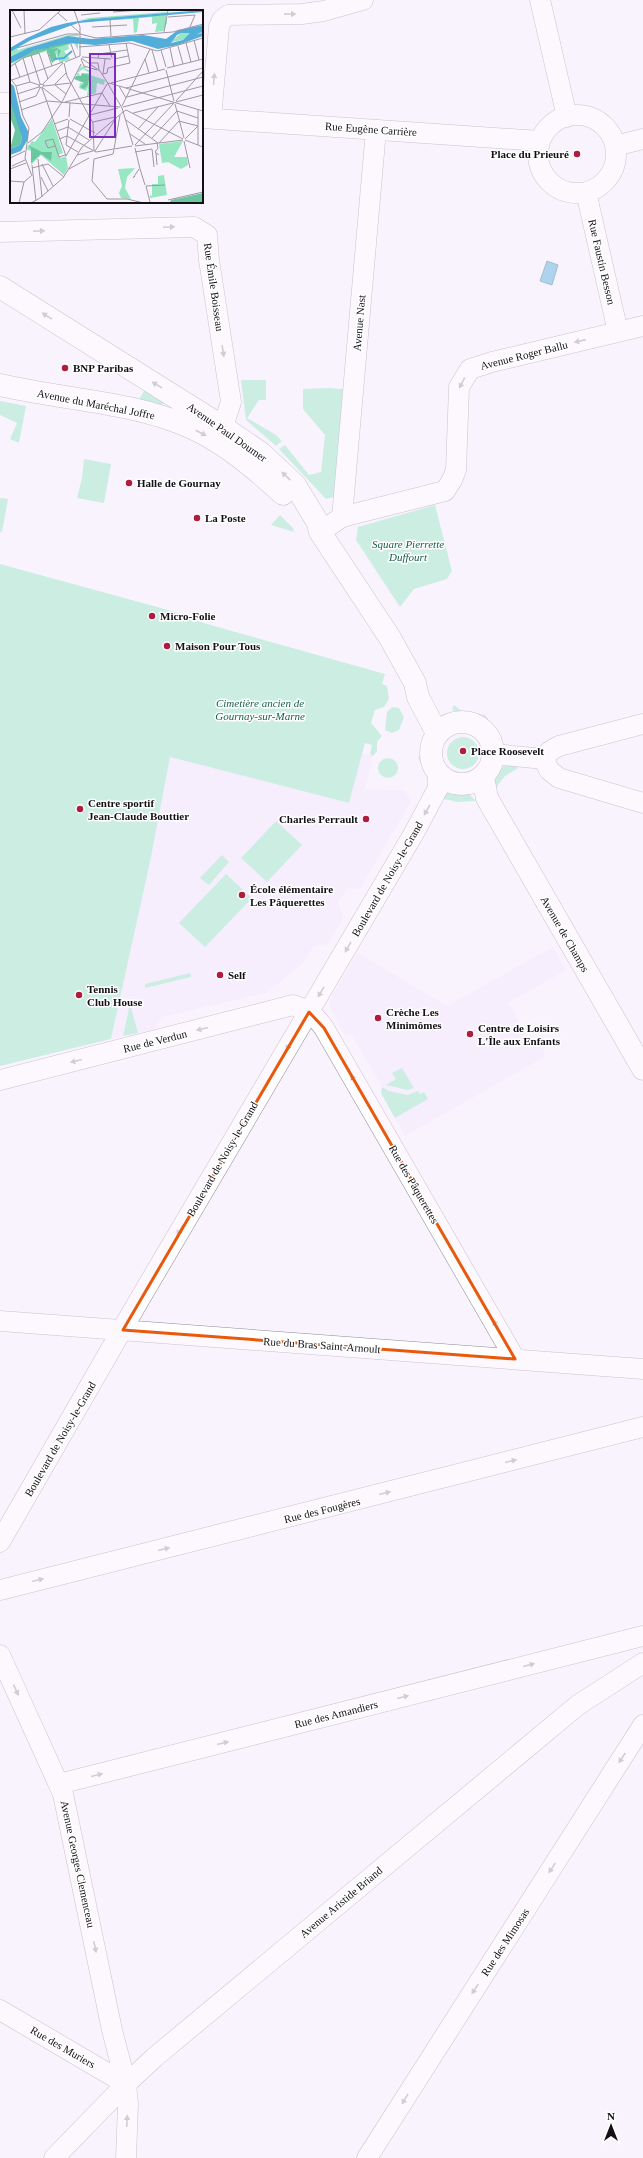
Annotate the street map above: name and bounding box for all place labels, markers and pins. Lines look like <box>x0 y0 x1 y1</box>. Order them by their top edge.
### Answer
place label: Place du Prieuré <box>491 148 569 160</box>
marker: Place du Prieuré <box>572 149 582 159</box>
place label: BNP Paribas <box>73 362 134 374</box>
marker: BNP Paribas <box>60 363 70 373</box>
place label: Halle de Gournay <box>137 477 221 489</box>
marker: Halle de Gournay <box>124 478 134 488</box>
place label: La Poste <box>205 512 246 524</box>
marker: La Poste <box>192 513 202 523</box>
place label: Micro-Folie <box>160 610 215 622</box>
marker: Micro-Folie <box>147 611 157 621</box>
place label: Maison Pour Tous <box>175 640 261 652</box>
marker: Maison Pour Tous <box>162 641 172 651</box>
place label: Place Roosevelt <box>471 745 544 757</box>
marker: Place Roosevelt <box>458 746 468 756</box>
place label: Centre sportif Jean-Claude Bouttier <box>88 797 189 822</box>
marker: Centre sportif Jean-Claude Bouttier <box>75 804 85 814</box>
place label: Charles Perrault <box>279 813 358 825</box>
marker: Charles Perrault <box>361 814 371 824</box>
place label: École élémentaire Les Pâquerettes <box>250 883 333 908</box>
marker: École élémentaire Les Pâquerettes <box>237 890 247 900</box>
place label: Self <box>228 969 246 981</box>
marker: Self <box>215 970 225 980</box>
place label: Tennis Club House <box>87 983 142 1008</box>
marker: Tennis Club House <box>74 990 84 1000</box>
place label: Crèche Les Minimômes <box>386 1006 442 1031</box>
marker: Crèche Les Minimômes <box>373 1013 383 1023</box>
place label: Centre de Loisirs L'Île aux Enfants <box>478 1022 561 1047</box>
marker: Centre de Loisirs L'Île aux Enfants <box>465 1029 475 1039</box>

